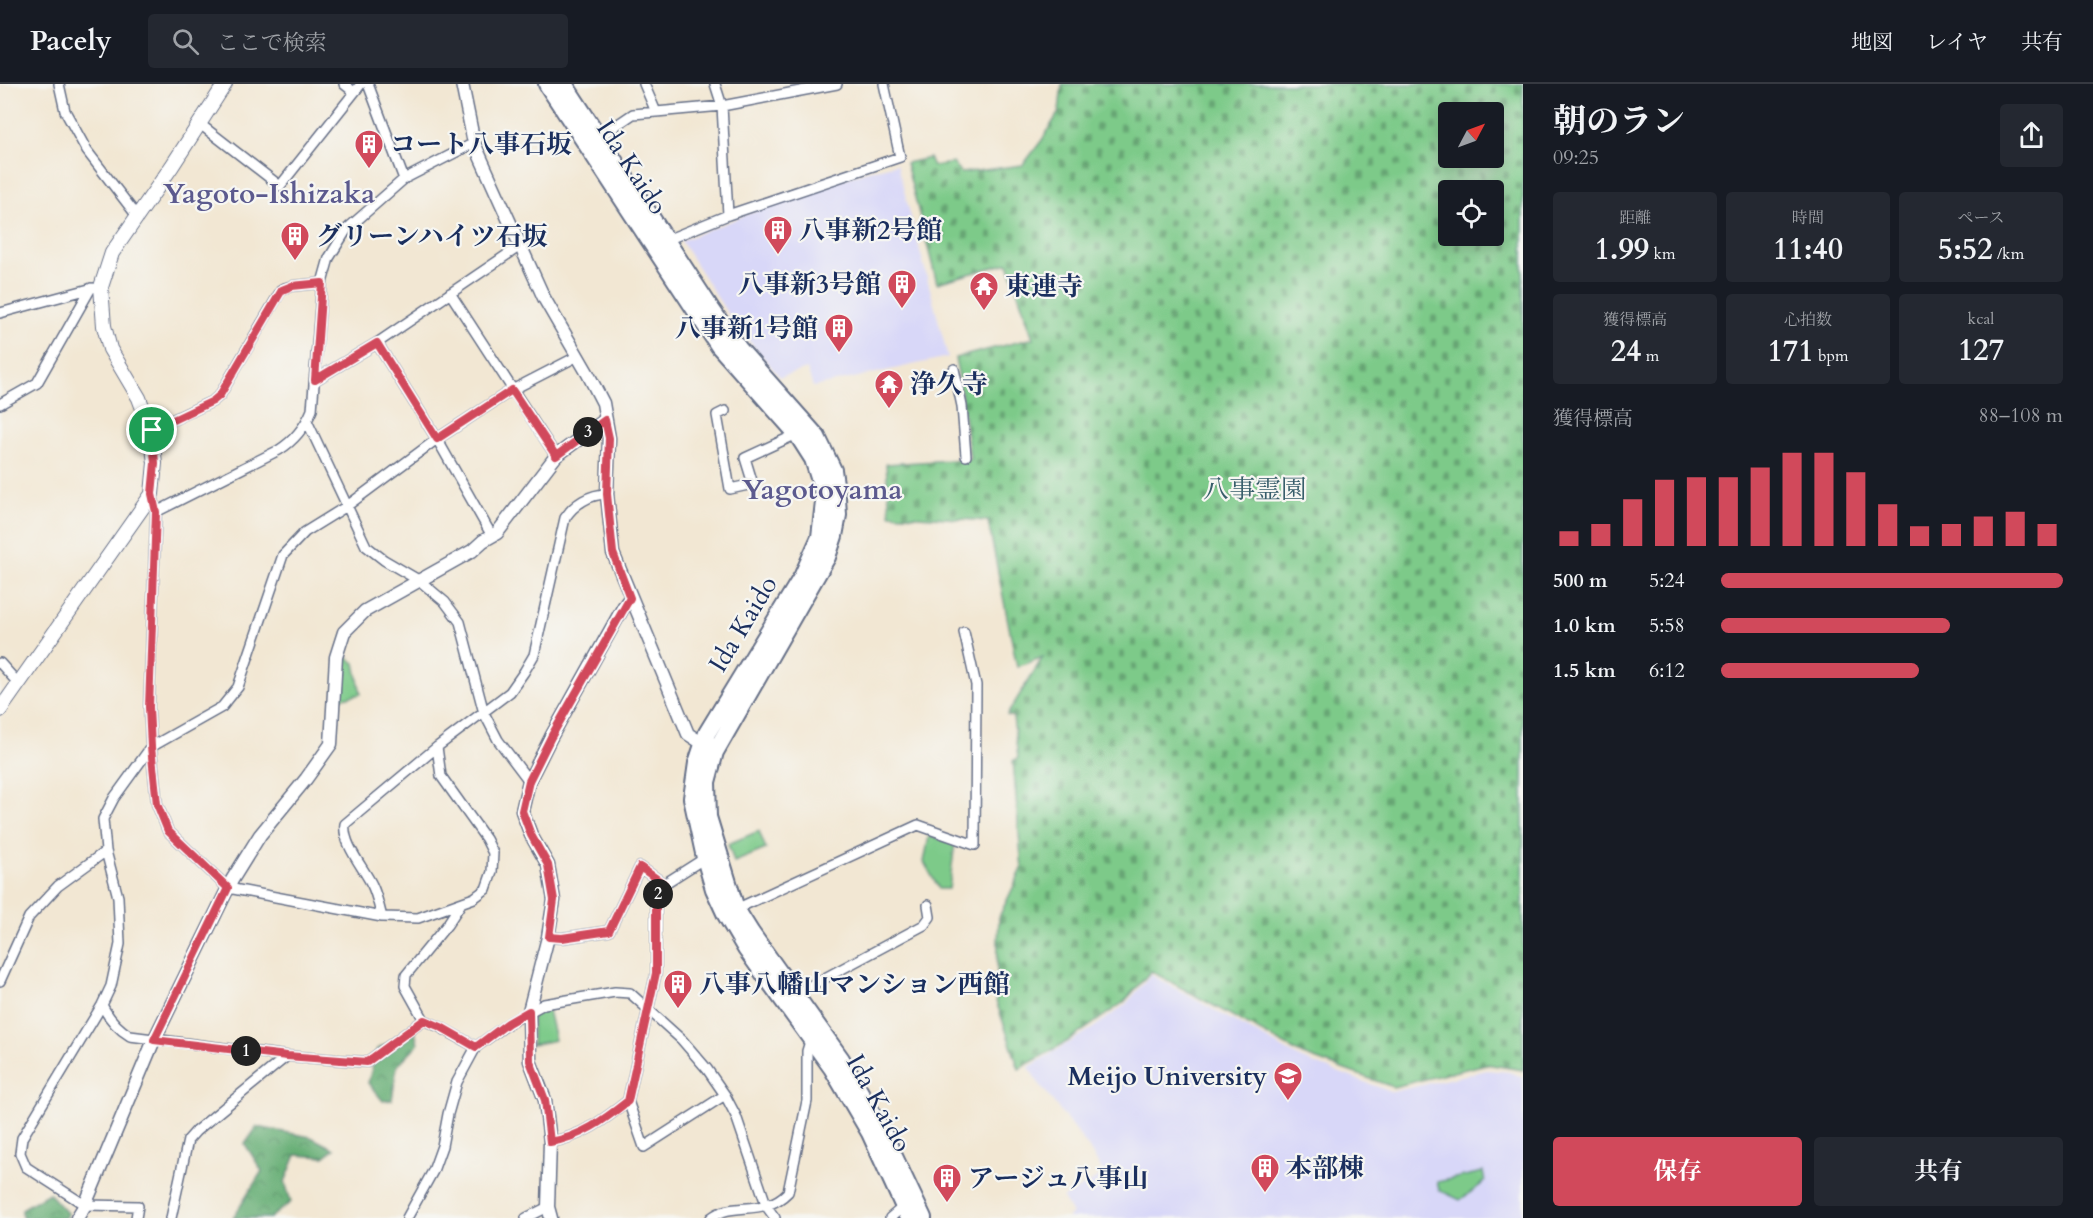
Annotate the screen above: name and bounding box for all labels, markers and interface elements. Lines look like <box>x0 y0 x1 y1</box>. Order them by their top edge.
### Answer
search box <box>148 14 568 68</box>
text: Pacely <box>30 22 112 60</box>
icon: search <box>169 25 202 58</box>
text: ここで検索 <box>217 28 327 58</box>
text: 地図 <box>1851 28 1893 57</box>
text: レイヤ <box>1926 28 1988 57</box>
text: 共有 <box>2021 28 2063 57</box>
text: 朝のラン <box>1553 99 1685 144</box>
north arrow <box>1438 102 1504 168</box>
map controls <box>1438 102 1504 246</box>
button: share <box>2000 104 2063 167</box>
street label: Ida Kaido <box>588 113 676 221</box>
place label: コート八事石坂 <box>390 127 572 162</box>
building icon: コート八事石坂 <box>353 128 385 170</box>
text: 09:25 <box>1553 144 1599 171</box>
district label: Yagoto-Ishizaka <box>163 175 375 213</box>
button: locate <box>1438 180 1504 246</box>
text: 距離 <box>1619 207 1651 229</box>
text: 時間 <box>1792 207 1824 229</box>
text: ペース <box>1957 207 2005 229</box>
place label: 八事新2号館 <box>799 213 942 248</box>
building icon: 八事新2号館 <box>762 214 794 256</box>
place label: グリーンハイツ石坂 <box>316 219 548 254</box>
building icon: グリーンハイツ石坂 <box>279 220 311 262</box>
text: 1.99 <box>1594 229 1649 270</box>
text: 11:40 <box>1773 229 1843 270</box>
text: 5:52 <box>1938 229 1993 270</box>
text: km <box>1649 243 1676 265</box>
text: /km <box>1993 243 2024 265</box>
place label: 八事新3号館 <box>738 267 881 302</box>
building icon: 八事新3号館 <box>886 268 918 310</box>
place label: 東連寺 <box>1005 269 1083 304</box>
temple icon: 東連寺 <box>968 270 1000 312</box>
text: kcal <box>1968 308 1994 330</box>
text: 獲得標高 <box>1603 309 1667 331</box>
text: 心拍数 <box>1784 309 1832 331</box>
place label: 八事新1号館 <box>675 311 818 346</box>
building icon: 八事新1号館 <box>823 312 855 354</box>
text: 127 <box>1958 330 2004 371</box>
text: 24 <box>1611 331 1641 372</box>
text: 171 <box>1767 331 1814 372</box>
text: m <box>1641 345 1659 367</box>
text: bpm <box>1814 345 1849 367</box>
place label: 浄久寺 <box>910 367 988 402</box>
temple icon: 浄久寺 <box>873 368 905 410</box>
text: 88–108 m <box>1978 402 2063 429</box>
pin <box>126 404 177 455</box>
text: 獲得標高 <box>1553 405 1633 432</box>
icon: arrive <box>135 413 168 446</box>
pin: 3 <box>573 417 603 447</box>
text: 3 <box>584 421 592 443</box>
district label: Yagotoyama <box>742 471 902 509</box>
park label: 八事霊園 <box>1203 472 1307 507</box>
text: 500 m <box>1553 567 1608 594</box>
text: 5:24 <box>1649 567 1685 594</box>
street label: Ida Kaido <box>701 569 785 679</box>
text: 1.0 km <box>1553 612 1616 639</box>
text: 5:58 <box>1649 612 1685 639</box>
text: 1.5 km <box>1553 657 1616 684</box>
text: 6:12 <box>1649 657 1685 684</box>
pin: 2 <box>643 879 673 909</box>
text: 2 <box>654 883 662 905</box>
place label: 八事八幡山マンション西館 <box>699 967 1010 1002</box>
building icon: 八事八幡山マンション西館 <box>662 968 694 1010</box>
pin: 1 <box>231 1036 261 1066</box>
text: 1 <box>242 1040 250 1062</box>
street label: Ida Kaido <box>838 1048 920 1158</box>
place label: Meijo University <box>1068 1059 1267 1094</box>
school or university icon: Meijo University <box>1272 1060 1304 1102</box>
button: 保存 <box>1553 1137 1802 1206</box>
button: 共有 <box>1814 1137 2063 1206</box>
place label: 本部棟 <box>1286 1151 1364 1186</box>
building icon: 本部棟 <box>1249 1152 1281 1194</box>
place label: アージュ八事山 <box>968 1161 1148 1196</box>
building icon: アージュ八事山 <box>931 1162 963 1204</box>

